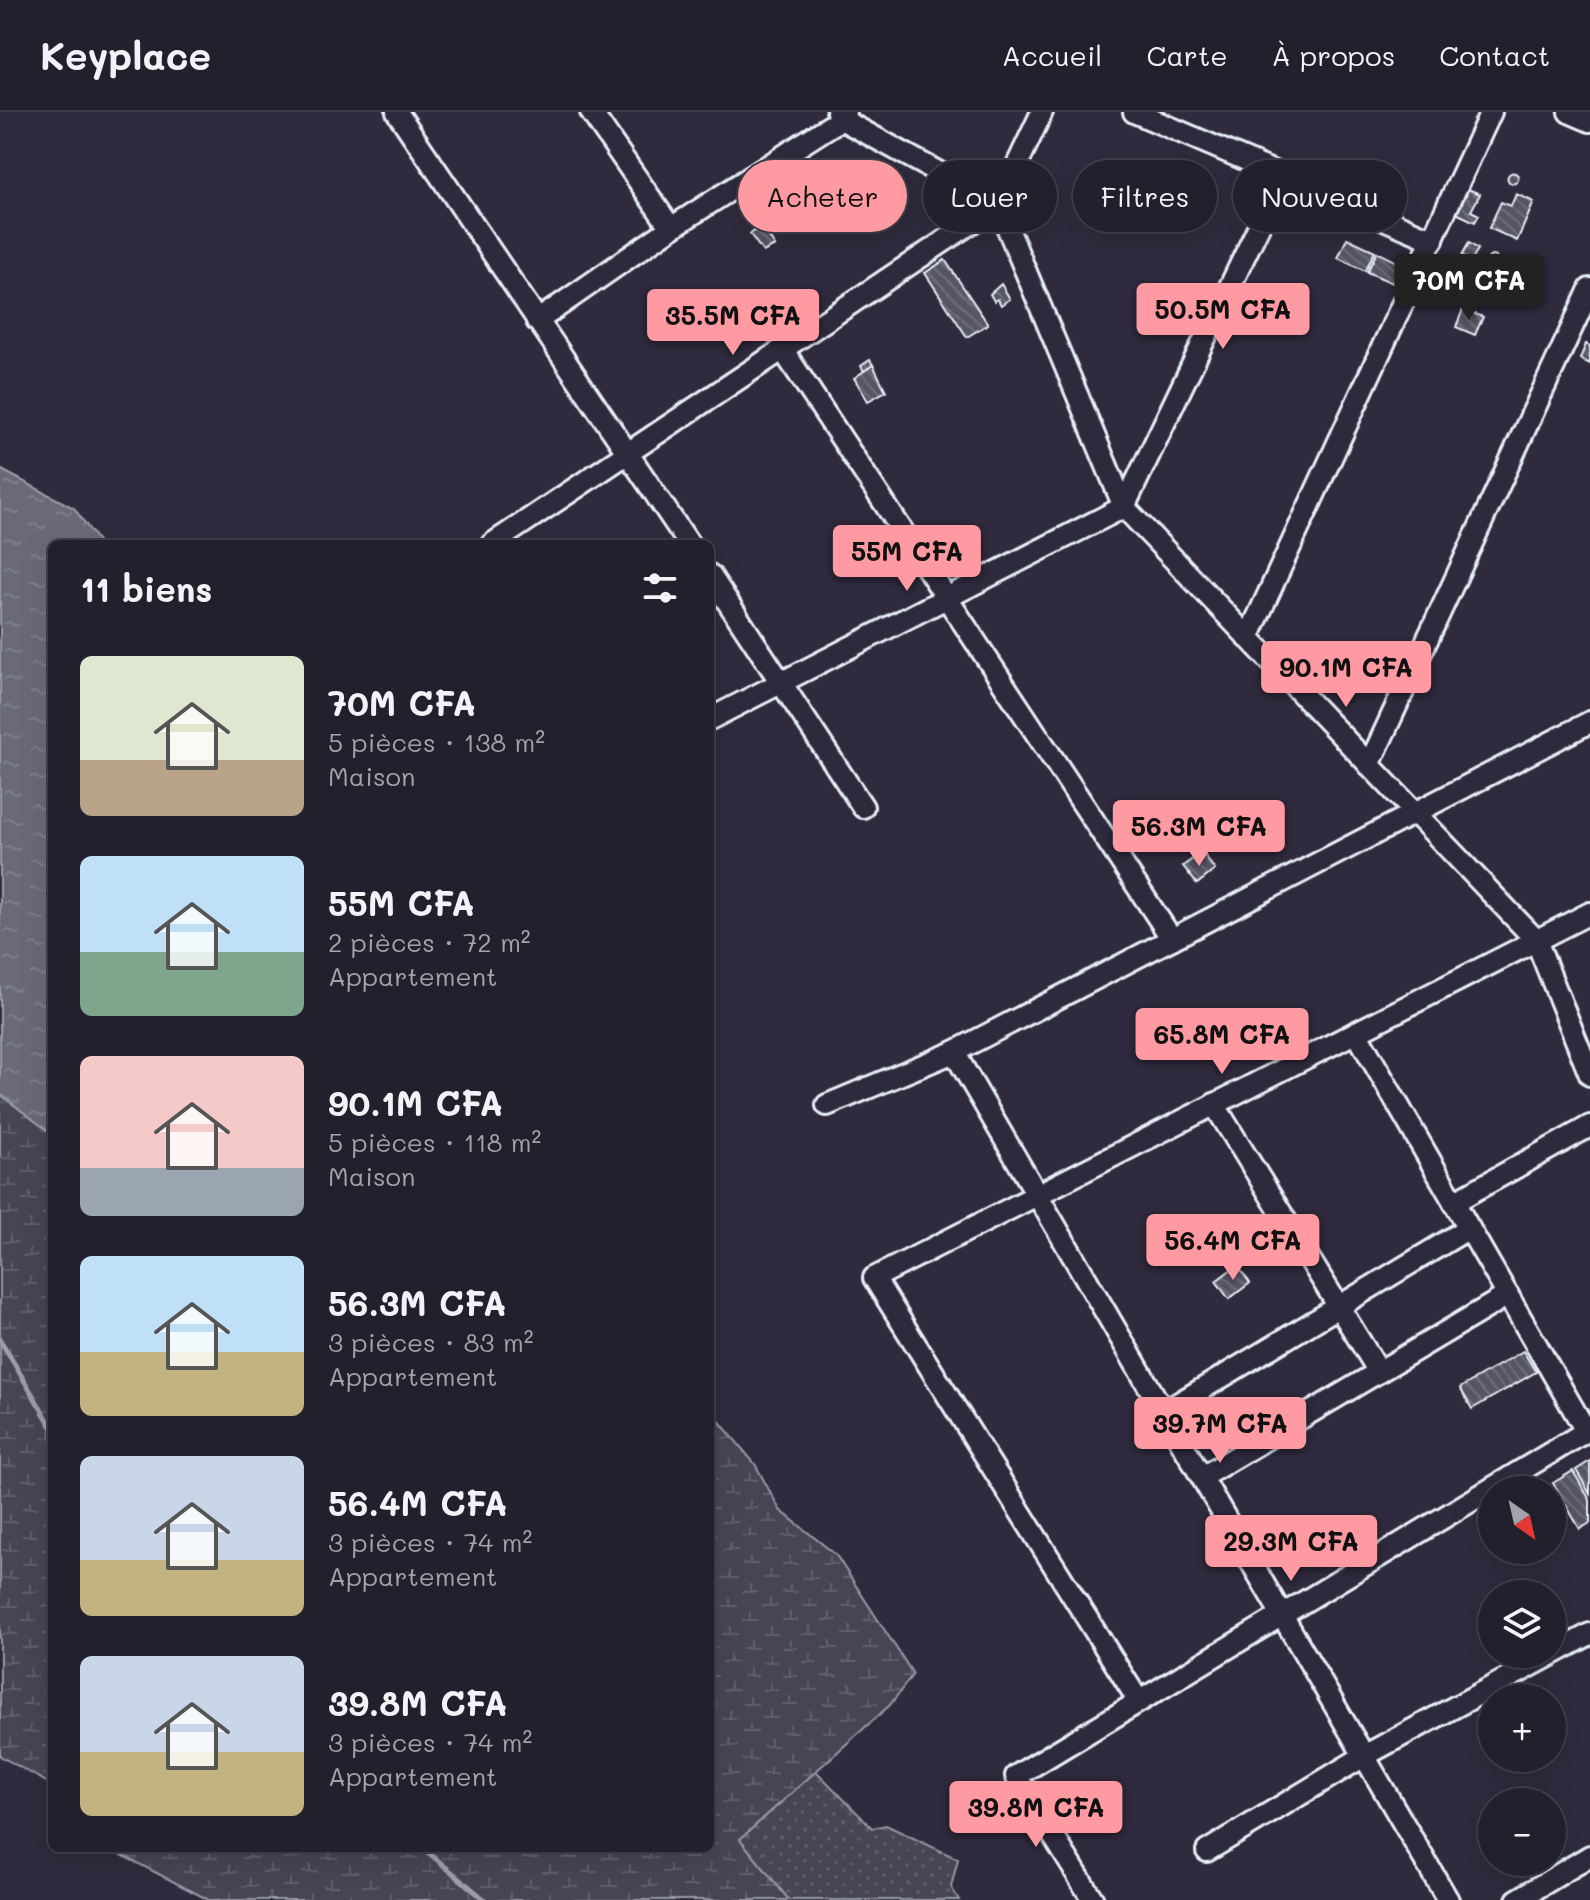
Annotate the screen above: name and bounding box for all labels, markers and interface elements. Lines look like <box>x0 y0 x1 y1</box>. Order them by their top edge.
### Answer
text: Keyplace <box>40 30 211 80</box>
text: Accueil <box>1002 37 1102 73</box>
text: Carte <box>1146 37 1228 73</box>
text: À propos <box>1272 37 1395 73</box>
text: Contact <box>1439 37 1550 73</box>
chip: Acheter <box>738 160 907 232</box>
chip: Louer <box>923 160 1057 232</box>
chip: Filtres <box>1073 160 1217 232</box>
chip: Nouveau <box>1233 160 1407 232</box>
pin: 70M CFA <box>1395 254 1543 322</box>
text: 70M CFA <box>1412 263 1526 297</box>
pin: 50.5M CFA <box>1131 283 1315 351</box>
pin: 35.5M CFA <box>641 289 825 357</box>
text: 50.5M CFA <box>1155 292 1291 326</box>
text: 35.5M CFA <box>665 298 801 332</box>
pin: 55M CFA <box>833 525 981 593</box>
text: 55M CFA <box>851 534 963 568</box>
text: 11 biens <box>80 566 212 611</box>
icon: filters <box>638 566 682 610</box>
pin: 90.1M CFA <box>1254 641 1438 709</box>
text: 90.1M CFA <box>1279 650 1413 684</box>
text: 70M CFA <box>328 680 476 725</box>
icon: home <box>144 688 240 784</box>
text: 5 pièces · 138 m² <box>328 725 545 759</box>
text: Maison <box>328 759 415 793</box>
pin: 56.3M CFA <box>1107 800 1291 868</box>
text: 56.3M CFA <box>1131 809 1267 843</box>
text: 55M CFA <box>328 880 475 925</box>
icon: home <box>144 888 240 984</box>
text: 2 pièces · 72 m² <box>328 925 531 959</box>
text: Appartement <box>328 959 498 993</box>
pin: 65.8M CFA <box>1130 1008 1314 1076</box>
text: 65.8M CFA <box>1154 1017 1290 1051</box>
text: 90.1M CFA <box>328 1080 503 1125</box>
icon: home <box>144 1088 240 1184</box>
text: 5 pièces · 118 m² <box>328 1125 541 1159</box>
text: Maison <box>328 1159 415 1193</box>
pin: 56.4M CFA <box>1141 1214 1325 1282</box>
text: 56.4M CFA <box>1164 1223 1302 1257</box>
text: 56.3M CFA <box>328 1280 506 1325</box>
icon: home <box>144 1288 240 1384</box>
text: 3 pièces · 83 m² <box>328 1325 533 1359</box>
text: Appartement <box>328 1359 498 1393</box>
pin: 39.7M CFA <box>1128 1397 1312 1465</box>
text: 39.7M CFA <box>1152 1406 1288 1440</box>
north arrow <box>1478 1476 1566 1564</box>
map controls <box>1478 1476 1566 1876</box>
text: 56.4M CFA <box>328 1480 508 1525</box>
icon: home <box>144 1488 240 1584</box>
pin: 29.3M CFA <box>1199 1515 1383 1583</box>
text: 29.3M CFA <box>1223 1524 1359 1558</box>
text: 3 pièces · 74 m² <box>328 1525 532 1559</box>
text: Appartement <box>328 1559 498 1593</box>
button: layers <box>1478 1580 1566 1668</box>
text: 39.8M CFA <box>328 1680 507 1725</box>
button: + <box>1478 1684 1566 1772</box>
icon: home <box>144 1688 240 1784</box>
text: 3 pièces · 74 m² <box>328 1725 532 1759</box>
text: Appartement <box>328 1759 498 1793</box>
pin: 39.8M CFA <box>944 1781 1128 1849</box>
button: − <box>1478 1788 1566 1876</box>
text: 39.8M CFA <box>967 1790 1105 1824</box>

